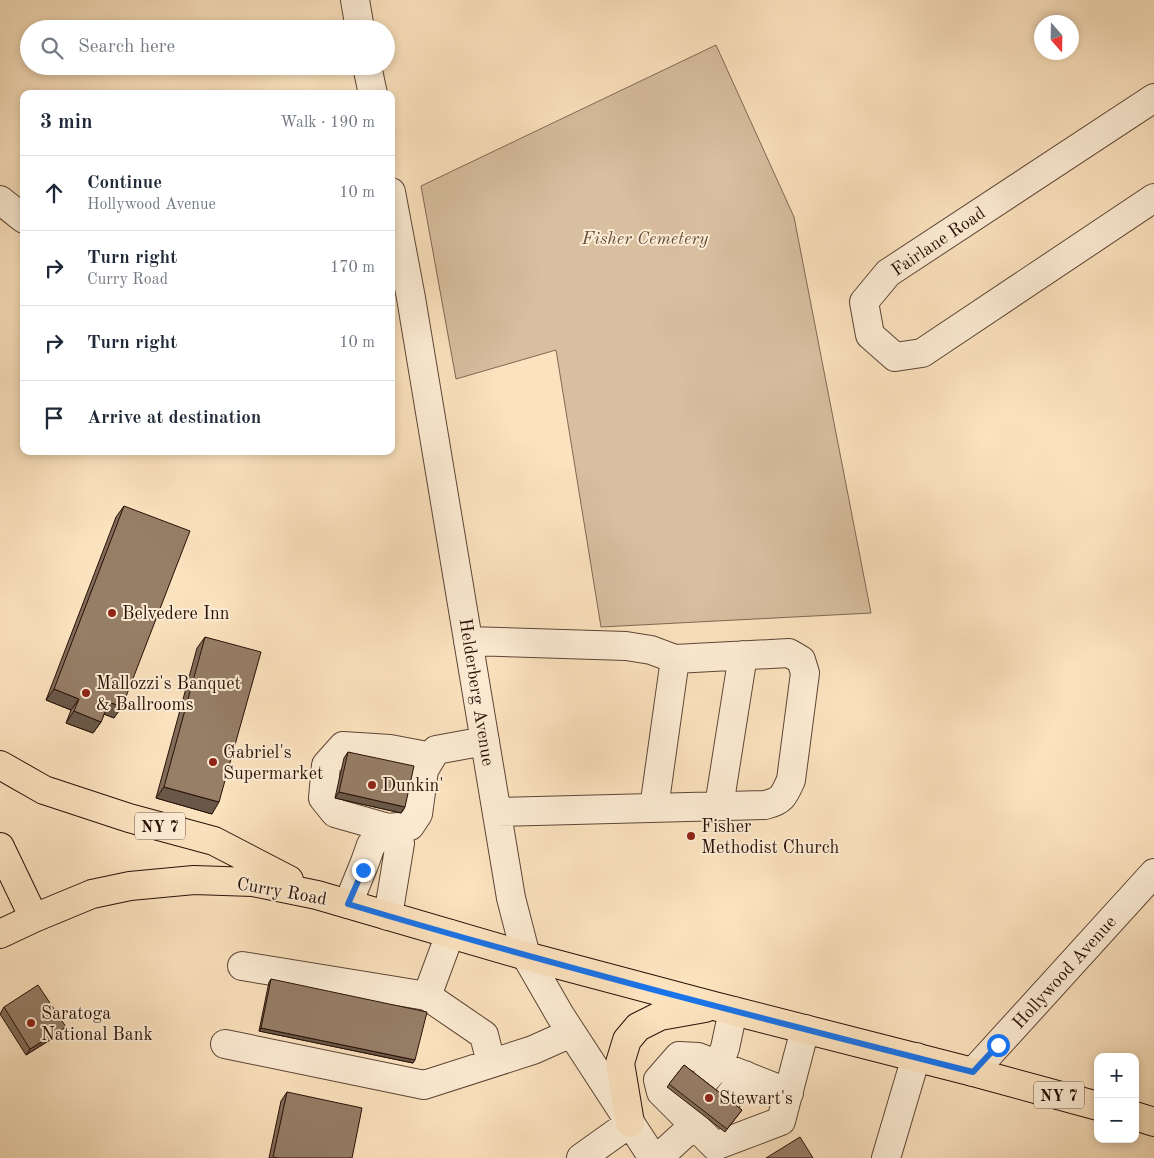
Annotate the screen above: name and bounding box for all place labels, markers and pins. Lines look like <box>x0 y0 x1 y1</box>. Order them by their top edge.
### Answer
place label: Belvedere Inn <box>122 605 230 623</box>
marker: Belvedere Inn <box>106 607 118 619</box>
place label: Mallozzi's Banquet & Ballrooms <box>96 675 241 714</box>
marker: Mallozzi's Banquet & Ballrooms <box>80 687 92 699</box>
place label: Gabriel's Supermarket <box>223 744 323 783</box>
marker: Gabriel's Supermarket <box>207 756 219 768</box>
place label: Dunkin' <box>382 777 444 795</box>
marker: Dunkin' <box>366 779 378 791</box>
place label: Fisher Methodist Church <box>701 818 839 857</box>
marker: Fisher Methodist Church <box>685 830 697 842</box>
place label: Saratoga National Bank <box>41 1005 153 1044</box>
marker: Saratoga National Bank <box>25 1017 37 1029</box>
place label: Stewart's <box>719 1090 793 1108</box>
marker: Stewart's <box>703 1092 715 1104</box>

